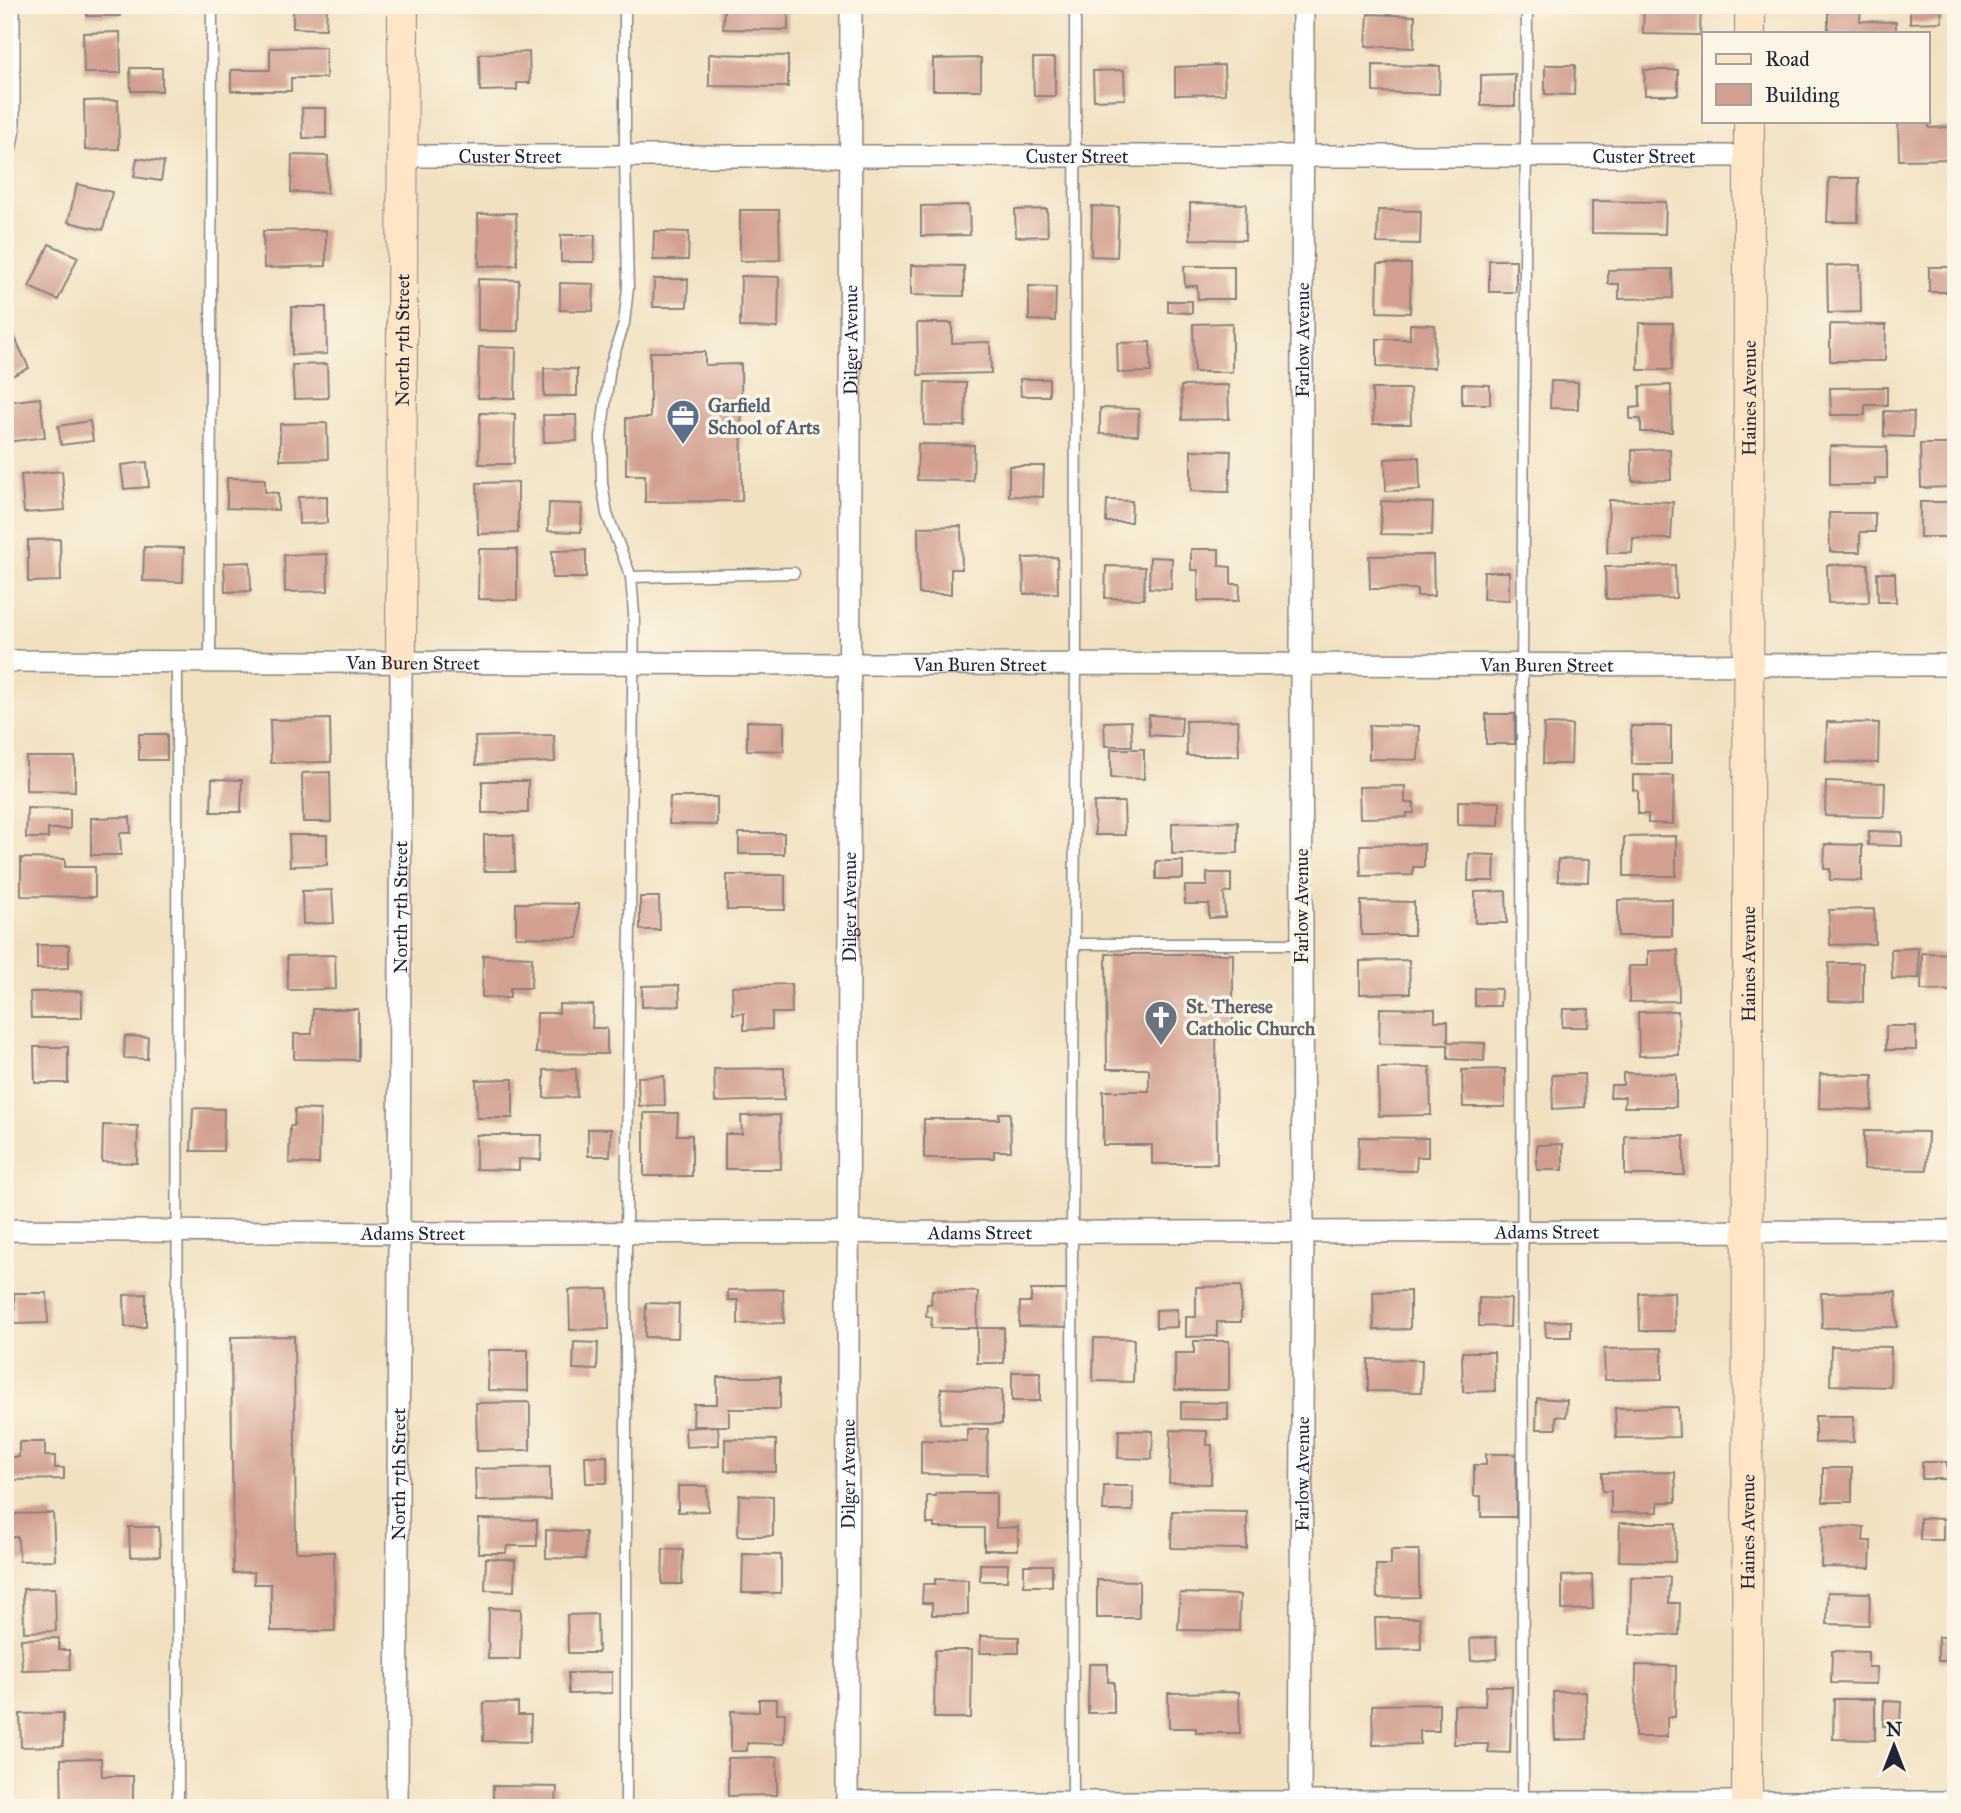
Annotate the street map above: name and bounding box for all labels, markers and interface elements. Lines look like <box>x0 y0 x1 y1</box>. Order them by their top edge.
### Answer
legend <box>1702 32 1930 122</box>
text: Road <box>1765 46 1810 72</box>
text: Building <box>1765 82 1839 108</box>
street label: Custer Street <box>458 145 562 168</box>
street label: Custer Street <box>1025 145 1129 168</box>
street label: Custer Street <box>1592 145 1696 168</box>
street label: North 7th Street <box>390 273 414 406</box>
street label: Farlow Avenue <box>1290 282 1314 398</box>
street label: Dilger Avenue <box>839 285 863 395</box>
street label: Haines Avenue <box>1737 340 1760 456</box>
place label: Garfield School of Arts <box>708 394 820 439</box>
office icon: Garfield School of Arts <box>664 397 702 446</box>
street label: Van Buren Street <box>345 651 480 674</box>
street label: Van Buren Street <box>912 653 1047 676</box>
street label: Van Buren Street <box>1479 653 1614 676</box>
street label: North 7th Street <box>388 840 412 973</box>
street label: Farlow Avenue <box>1290 848 1313 964</box>
street label: Dilger Avenue <box>837 852 861 962</box>
street label: Haines Avenue <box>1736 906 1760 1022</box>
place label: St. Therese Catholic Church <box>1186 995 1316 1040</box>
church icon: St. Therese Catholic Church <box>1142 998 1180 1047</box>
street label: Adams Street <box>1494 1220 1600 1243</box>
street label: Adams Street <box>360 1221 466 1245</box>
street label: Adams Street <box>927 1221 1033 1244</box>
street label: North 7th Street <box>386 1407 410 1540</box>
street label: Farlow Avenue <box>1290 1416 1314 1532</box>
street label: Dilger Avenue <box>836 1419 860 1529</box>
street label: Haines Avenue <box>1736 1474 1759 1590</box>
north arrow <box>1860 1712 1930 1782</box>
text: N <box>1886 1718 1902 1741</box>

